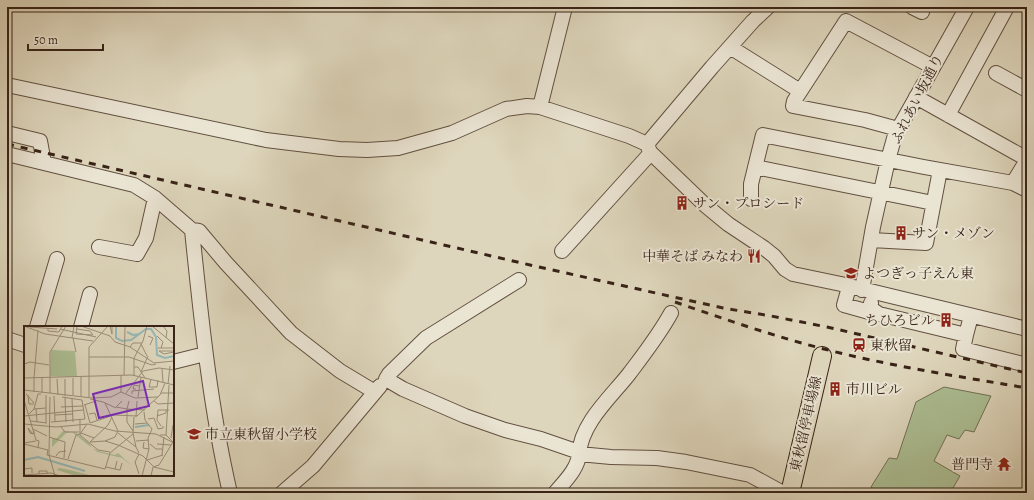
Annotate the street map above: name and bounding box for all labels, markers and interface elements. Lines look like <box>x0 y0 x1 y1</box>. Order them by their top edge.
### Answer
scale bar <box>28 26 103 52</box>
text: 50 m <box>34 32 58 48</box>
street label: ふれあい坂通り <box>886 51 948 147</box>
place label: サン・プロシード <box>693 194 804 213</box>
building icon: サン・プロシード <box>674 195 690 211</box>
place label: サン・メゾン <box>912 224 995 243</box>
building icon: サン・メゾン <box>893 225 909 241</box>
place label: 中華そば みなわ <box>642 247 743 266</box>
restaurant icon: 中華そば みなわ <box>746 248 762 264</box>
place label: よつぎっ⼦えん東 <box>862 264 974 283</box>
school or university icon: よつぎっ⼦えん東 <box>843 265 859 281</box>
place label: ちひろビル <box>865 311 935 330</box>
building icon: ちひろビル <box>938 312 954 328</box>
inset map <box>24 326 174 476</box>
place label: 東秋留 <box>870 336 912 355</box>
station icon: 東秋留 <box>851 337 867 353</box>
street label: 東秋留停車場線 <box>786 374 826 474</box>
place label: 市川ビル <box>846 380 902 399</box>
building icon: 市川ビル <box>827 381 843 397</box>
place label: 市立東秋留小学校 <box>205 425 317 444</box>
school or university icon: 市立東秋留小学校 <box>186 426 202 442</box>
place label: 普門寺 <box>951 455 993 474</box>
temple icon: 普門寺 <box>996 456 1012 472</box>

